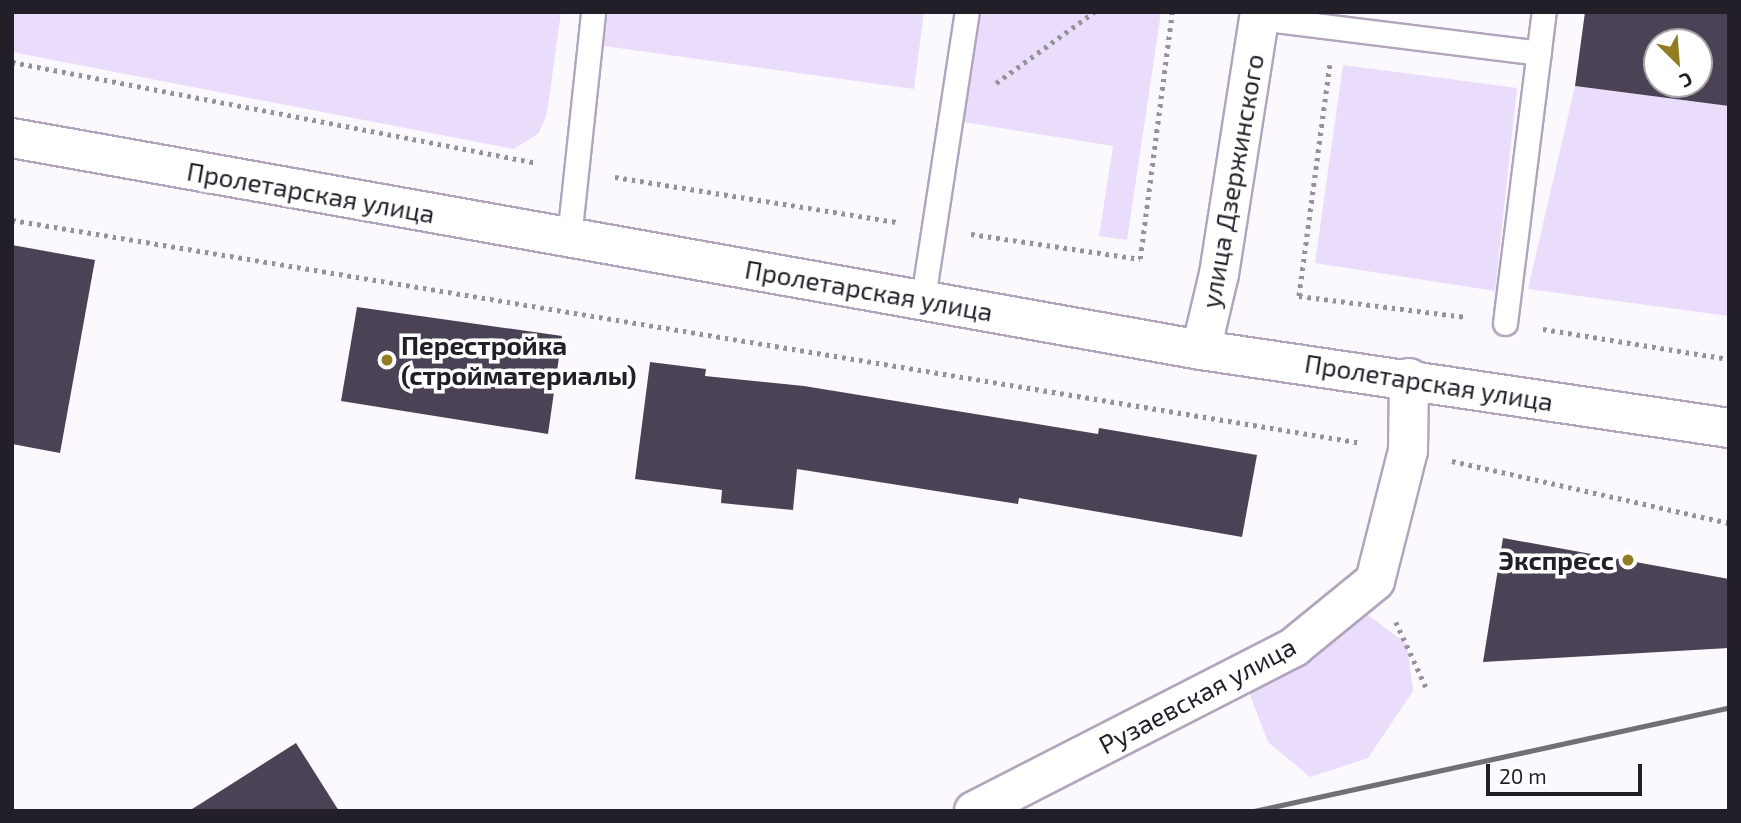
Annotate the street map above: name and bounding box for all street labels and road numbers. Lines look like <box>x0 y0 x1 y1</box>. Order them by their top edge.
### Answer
street label: улица Дзержинского <box>1194 51 1270 311</box>
street label: Пролетарская улица <box>185 155 437 229</box>
street label: Пролетарская улица <box>743 253 995 327</box>
street label: Пролетарская улица <box>1303 347 1555 417</box>
street label: Рузаевская улица <box>1093 630 1301 760</box>

